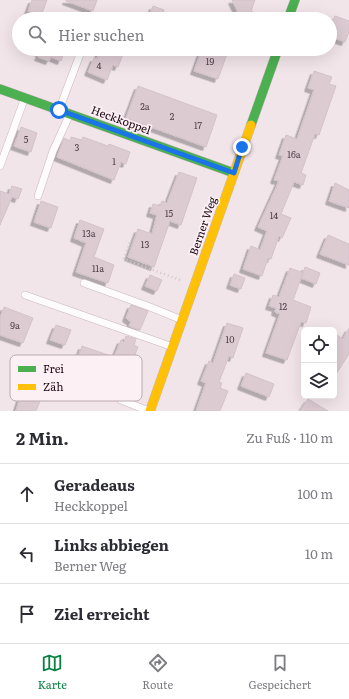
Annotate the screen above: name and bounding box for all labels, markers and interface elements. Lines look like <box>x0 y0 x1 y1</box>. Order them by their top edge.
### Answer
search box <box>12 12 337 56</box>
icon: search <box>26 23 48 45</box>
text: Hier suchen <box>58 23 144 46</box>
house number: 19 <box>206 54 214 68</box>
house number: 4 <box>97 58 102 72</box>
house number: 2a <box>140 99 150 113</box>
route start <box>50 101 68 119</box>
street label: Heckkoppel <box>89 101 154 137</box>
house number: 2 <box>170 109 175 123</box>
house number: 17 <box>194 118 202 132</box>
house number: 5 <box>24 132 29 146</box>
route end <box>233 138 251 156</box>
house number: 3 <box>75 140 80 154</box>
house number: 16a <box>287 147 301 161</box>
house number: 1 <box>112 154 116 168</box>
street label: Berner Weg <box>185 193 220 257</box>
house number: 15 <box>165 206 174 220</box>
house number: 14 <box>270 208 278 222</box>
house number: 13a <box>82 226 96 240</box>
house number: 13 <box>141 237 149 251</box>
house number: 11a <box>92 261 104 275</box>
house number: 12 <box>279 299 288 313</box>
house number: 9a <box>10 318 20 332</box>
map controls <box>301 327 337 399</box>
button: locate <box>301 327 337 363</box>
house number: 10 <box>226 332 234 346</box>
legend <box>10 355 142 401</box>
text: Frei <box>43 360 64 376</box>
button: layers <box>301 363 337 399</box>
text: Zäh <box>43 378 63 394</box>
text: 2 Min. <box>16 425 69 450</box>
text: Zu Fuß · 110 m <box>246 428 333 447</box>
text: Geradeaus <box>54 473 135 496</box>
icon: ahead <box>16 483 38 505</box>
text: 100 m <box>297 484 333 503</box>
text: Heckkoppel <box>54 496 128 515</box>
text: Links abbiegen <box>54 533 169 556</box>
icon: left <box>16 543 38 565</box>
text: 10 m <box>305 544 333 563</box>
text: Berner Weg <box>54 556 126 575</box>
text: Ziel erreicht <box>54 602 149 625</box>
icon: arrive <box>16 603 38 625</box>
tab: Karte <box>38 652 67 692</box>
tab: Route <box>142 652 173 692</box>
tab: Gespeichert <box>248 652 311 692</box>

